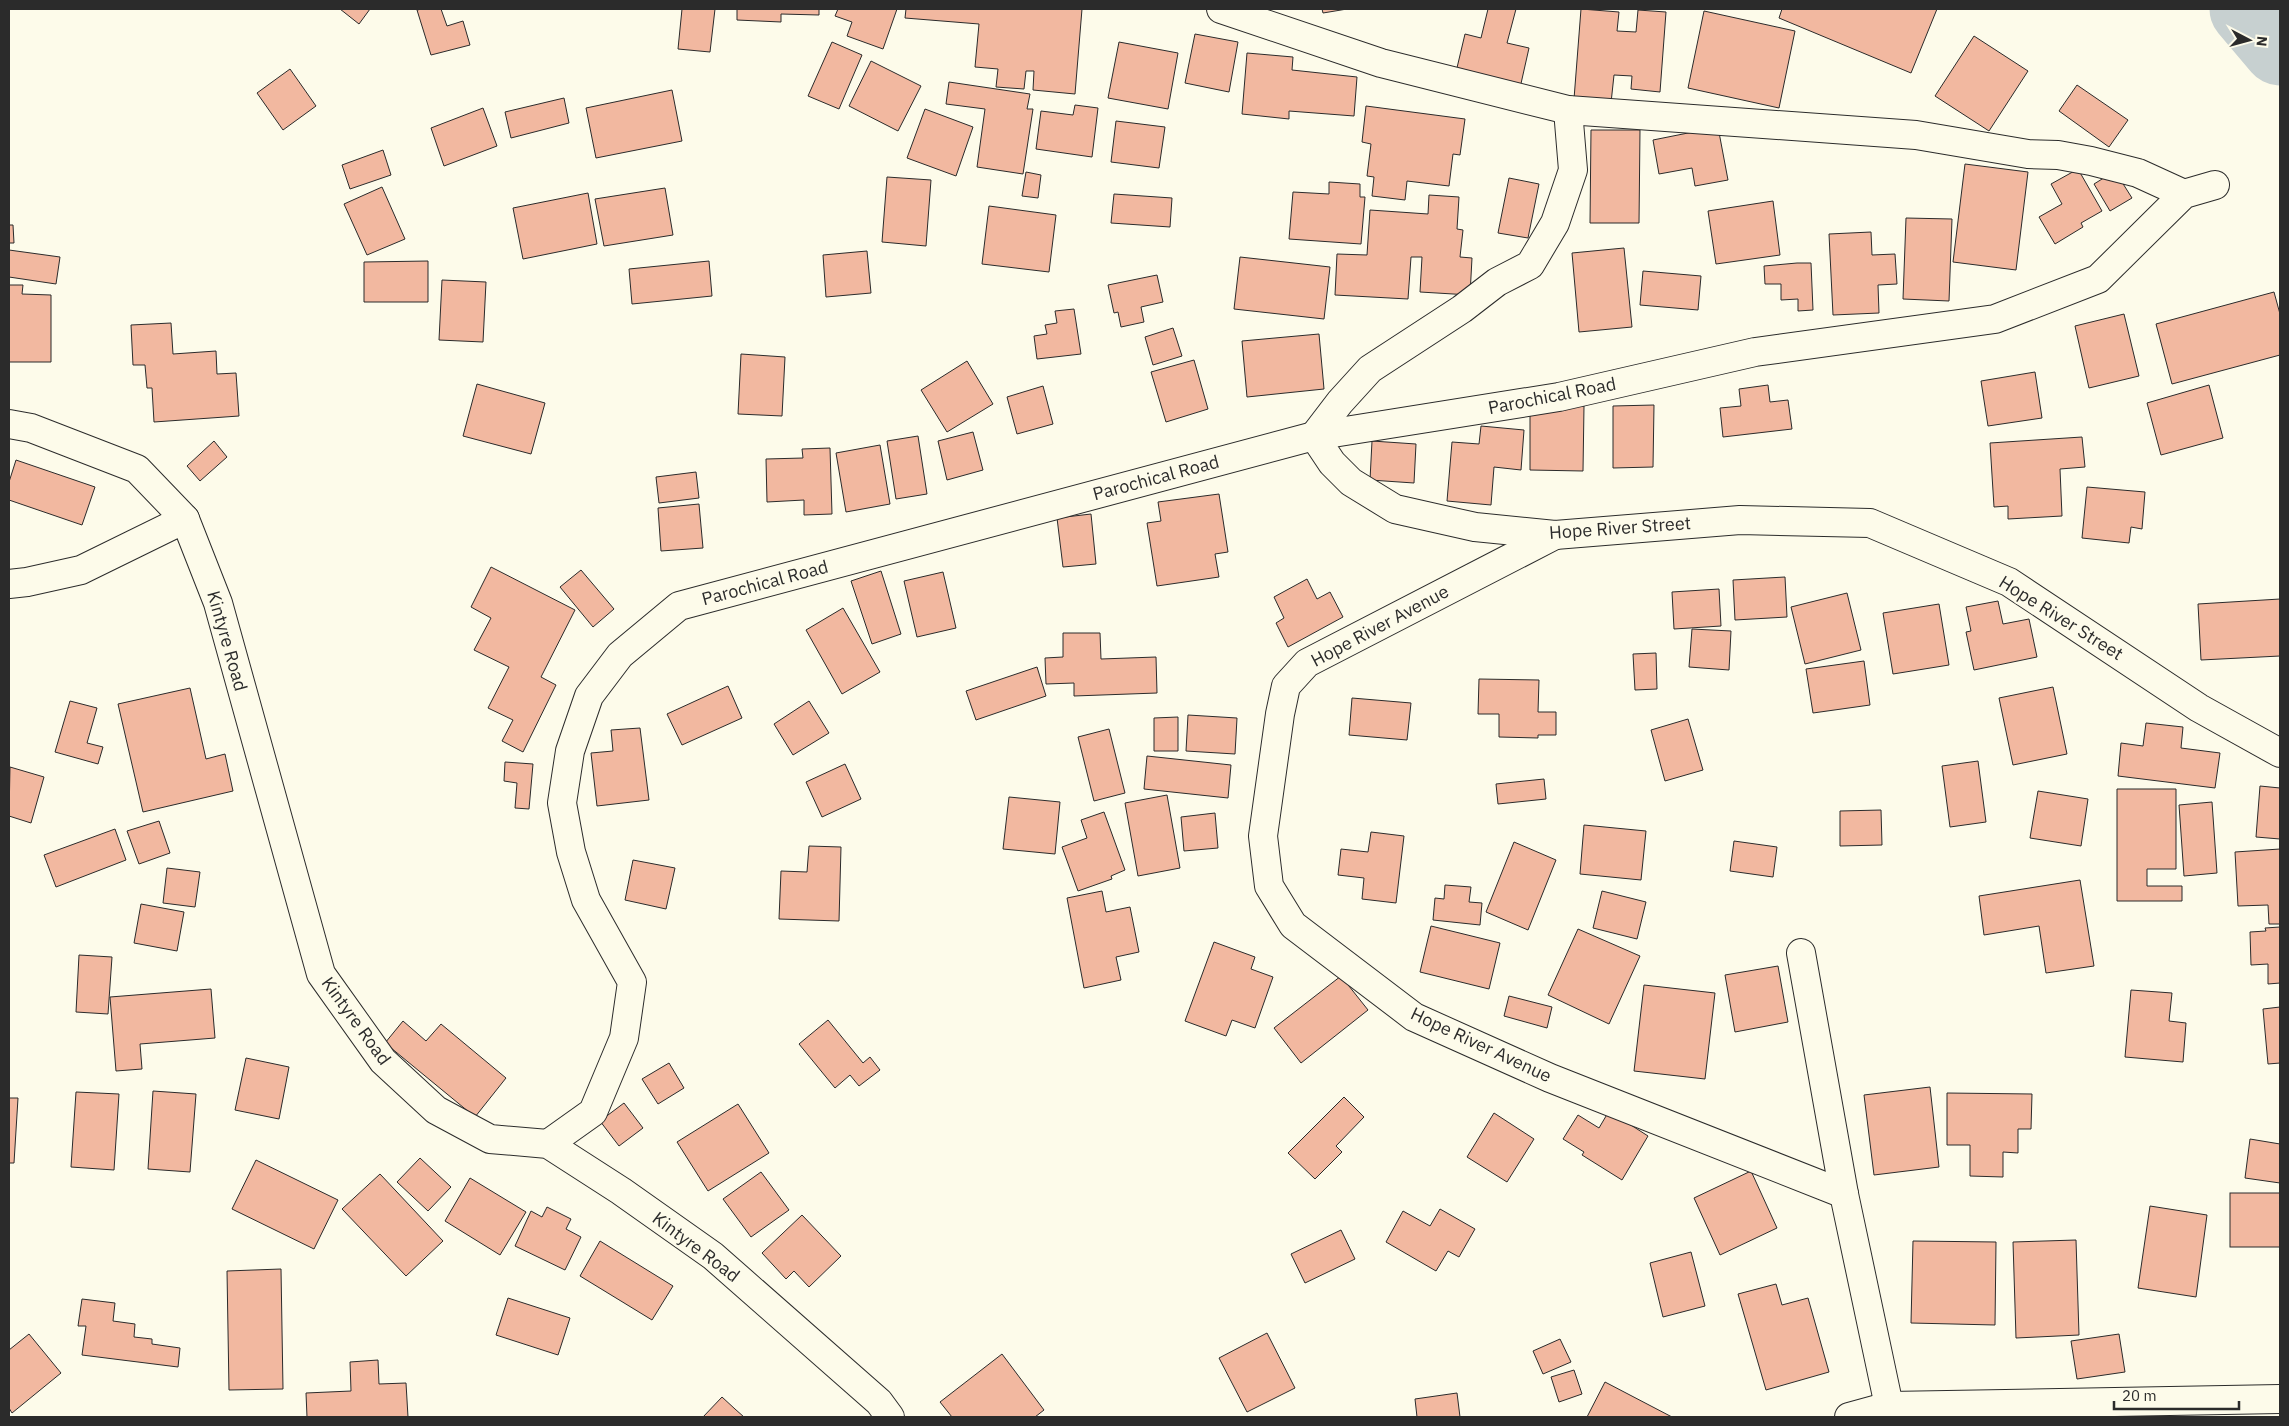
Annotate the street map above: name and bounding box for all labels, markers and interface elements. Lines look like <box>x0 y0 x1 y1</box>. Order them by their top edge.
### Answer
north arrow <box>2224 15 2274 65</box>
text: N <box>2252 35 2271 47</box>
street label: Parochical Road <box>1486 372 1618 419</box>
street label: Parochical Road <box>1090 450 1222 505</box>
street label: Hope River Street <box>1548 511 1692 544</box>
street label: Parochical Road <box>699 555 831 610</box>
street label: Hope River Street <box>1995 570 2128 665</box>
street label: Hope River Avenue <box>1307 579 1453 672</box>
street label: Kintyre Road <box>202 588 253 694</box>
street label: Kintyre Road <box>317 972 396 1069</box>
street label: Hope River Avenue <box>1407 1002 1555 1087</box>
street label: Kintyre Road <box>648 1206 745 1287</box>
scale bar <box>2114 1378 2239 1410</box>
text: 20 m <box>2122 1386 2157 1405</box>

